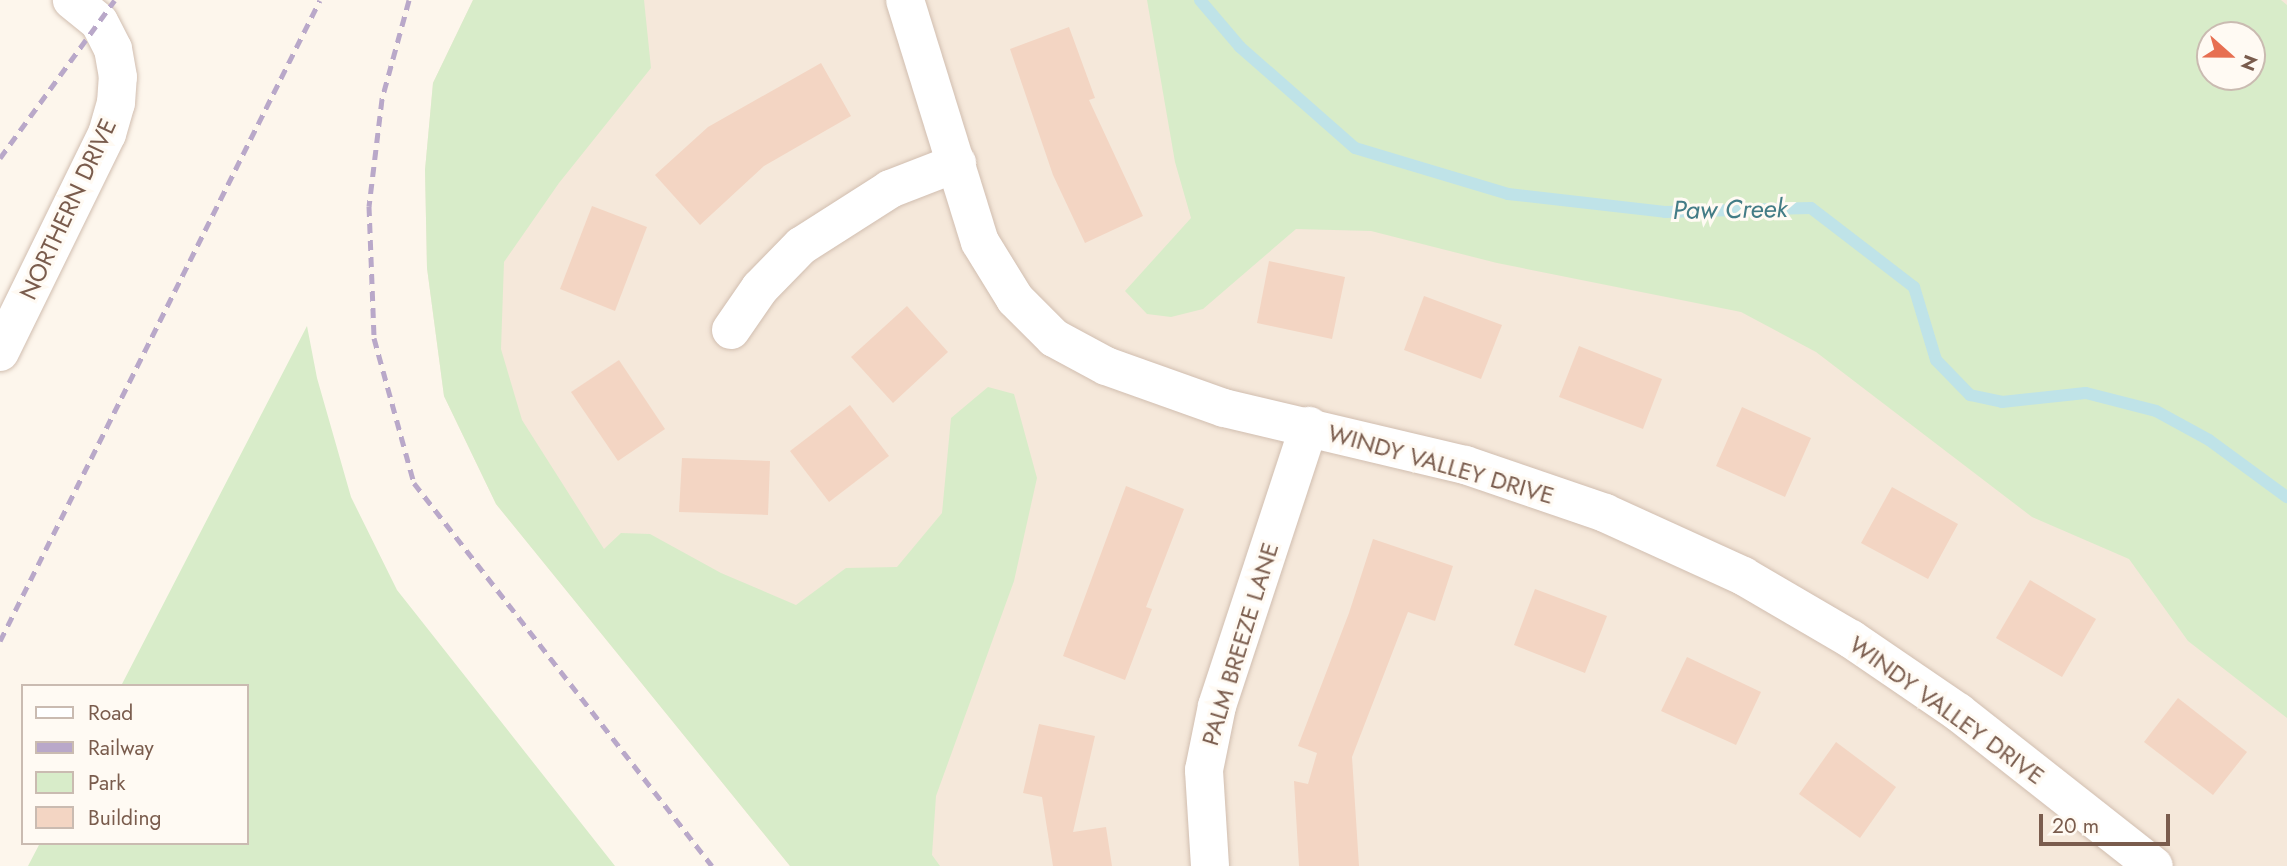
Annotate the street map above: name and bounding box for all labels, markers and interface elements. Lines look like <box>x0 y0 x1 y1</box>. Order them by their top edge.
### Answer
north arrow <box>2196 21 2266 91</box>
text: N <box>2234 51 2265 75</box>
street label: NORTHERN DRIVE <box>13 114 123 304</box>
water label: Paw Creek <box>1672 193 1788 227</box>
street label: WINDY VALLEY DRIVE <box>1325 418 1557 510</box>
street label: PALM BREEZE LANE <box>1195 539 1285 749</box>
street label: WINDY VALLEY DRIVE <box>1844 630 2050 790</box>
legend <box>21 684 248 845</box>
text: Road <box>88 698 133 728</box>
text: Railway <box>88 733 154 763</box>
text: Park <box>88 768 125 798</box>
scale bar <box>2042 800 2173 844</box>
text: Building <box>88 803 161 833</box>
text: 20 m <box>2052 811 2099 841</box>

